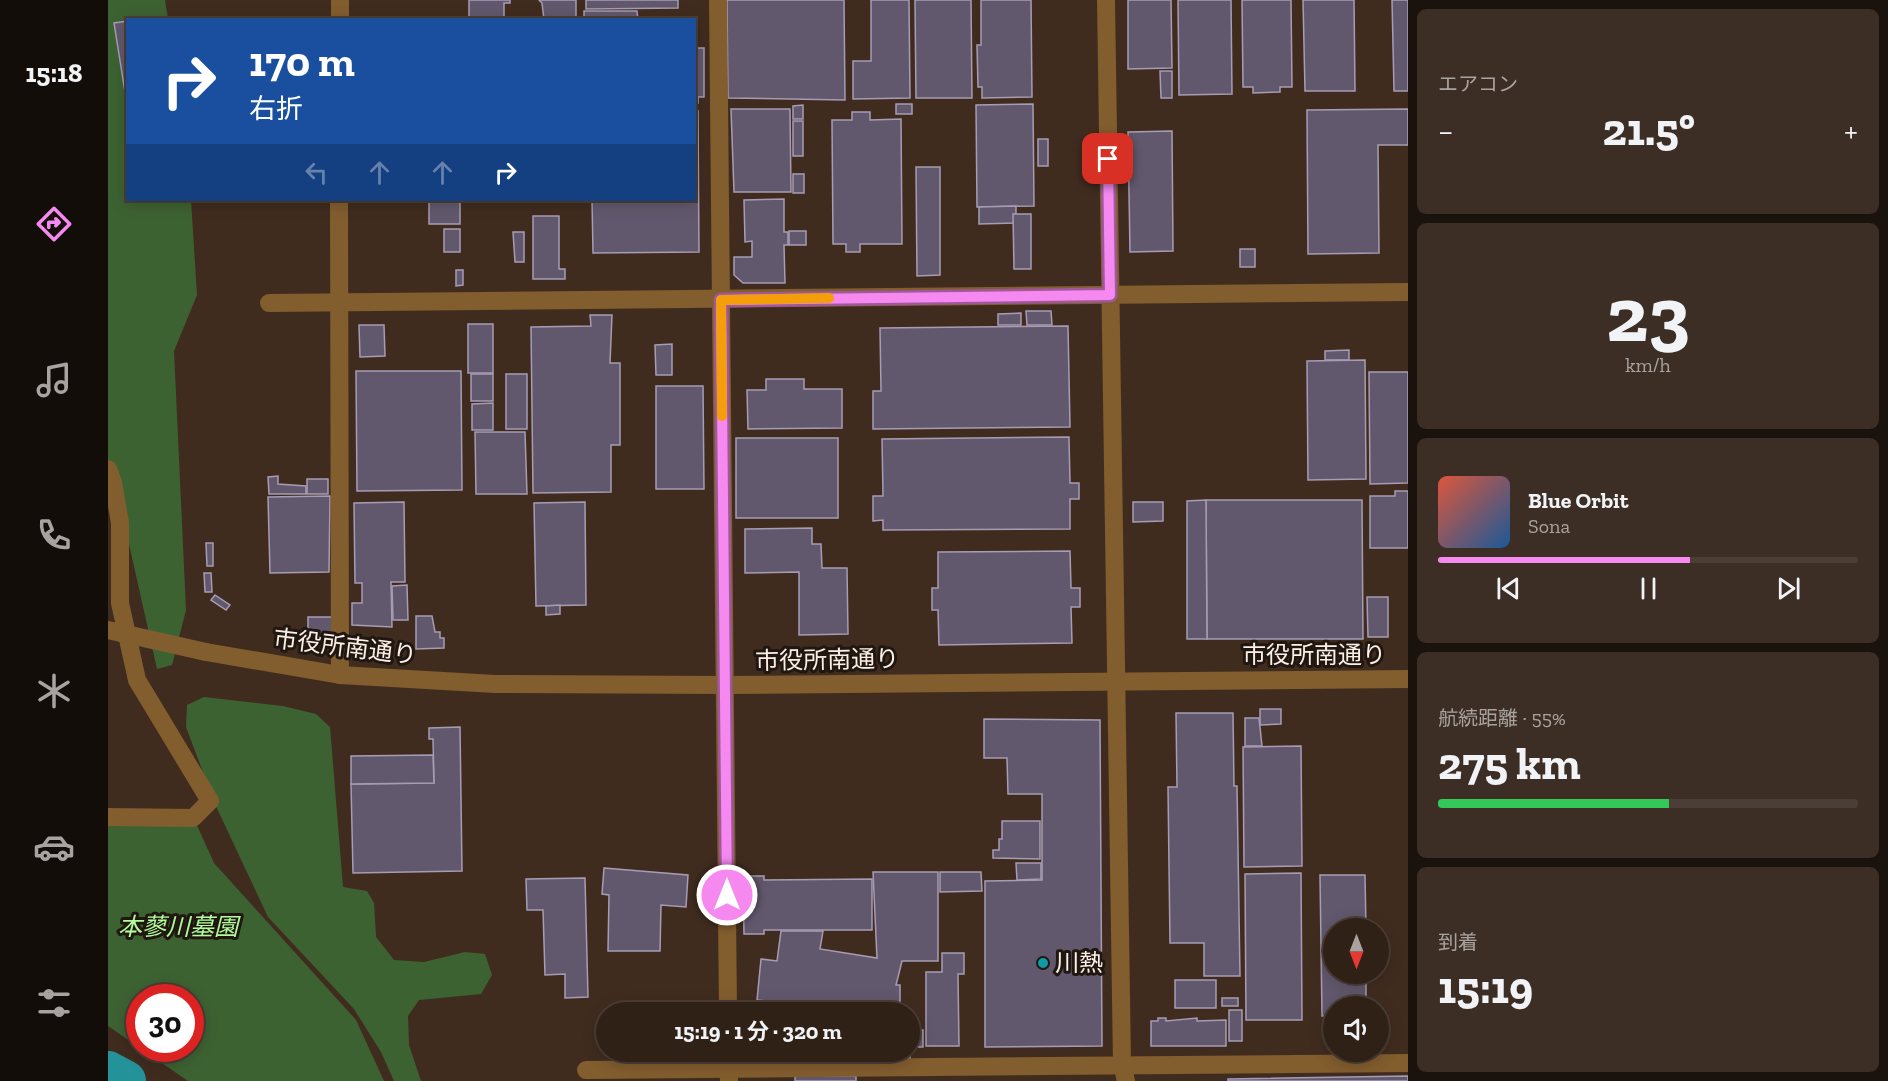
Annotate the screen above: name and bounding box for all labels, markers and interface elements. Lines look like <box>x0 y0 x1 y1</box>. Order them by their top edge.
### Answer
text: 170 m <box>249 36 355 87</box>
icon: right <box>150 42 228 120</box>
text: 15:18 <box>25 57 83 89</box>
text: エアコン <box>1438 72 1518 96</box>
text: 右折 <box>249 93 303 125</box>
text: 21.5° <box>1603 103 1695 157</box>
text: − <box>1438 111 1453 150</box>
text: + <box>1844 111 1858 150</box>
pin <box>1082 133 1133 184</box>
icon: arrive <box>1091 142 1124 175</box>
icon: left <box>300 156 333 189</box>
icon: ahead <box>363 156 396 189</box>
icon: ahead <box>426 156 459 189</box>
icon: right <box>489 156 522 189</box>
icon: directions <box>33 203 75 245</box>
text: 23 <box>1606 267 1690 361</box>
text: km/h <box>1625 353 1671 377</box>
icon: music <box>33 359 75 401</box>
text: Blue Orbit <box>1528 487 1628 514</box>
icon: phone <box>33 514 75 556</box>
text: Sona <box>1528 514 1570 538</box>
icon: previous <box>1492 572 1525 605</box>
icon: pause <box>1632 572 1665 605</box>
icon: next <box>1772 572 1805 605</box>
street label: 市役所南通り <box>272 623 418 670</box>
street label: 市役所南通り <box>1242 640 1386 669</box>
street label: 市役所南通り <box>755 644 899 675</box>
icon: climate <box>33 670 75 712</box>
text: 航続距離 · 55% <box>1438 706 1566 730</box>
text: 275 km <box>1438 737 1581 791</box>
icon: car <box>33 826 75 868</box>
position arrow <box>695 863 759 927</box>
park label: 本蓼川墓園 <box>118 912 241 941</box>
north arrow <box>1323 918 1389 984</box>
map controls <box>1323 918 1389 1062</box>
text: 到着 <box>1438 930 1478 954</box>
place label: 川熱 <box>1055 948 1103 977</box>
marker: 川熱 <box>1036 956 1050 970</box>
text: 15:19 <box>1438 961 1533 1015</box>
icon: filters <box>33 982 75 1024</box>
speed limit sign: 30 <box>126 984 204 1062</box>
button: sound <box>1323 996 1389 1062</box>
text: 15:19 · 1 分 · 320 m <box>674 1018 842 1045</box>

